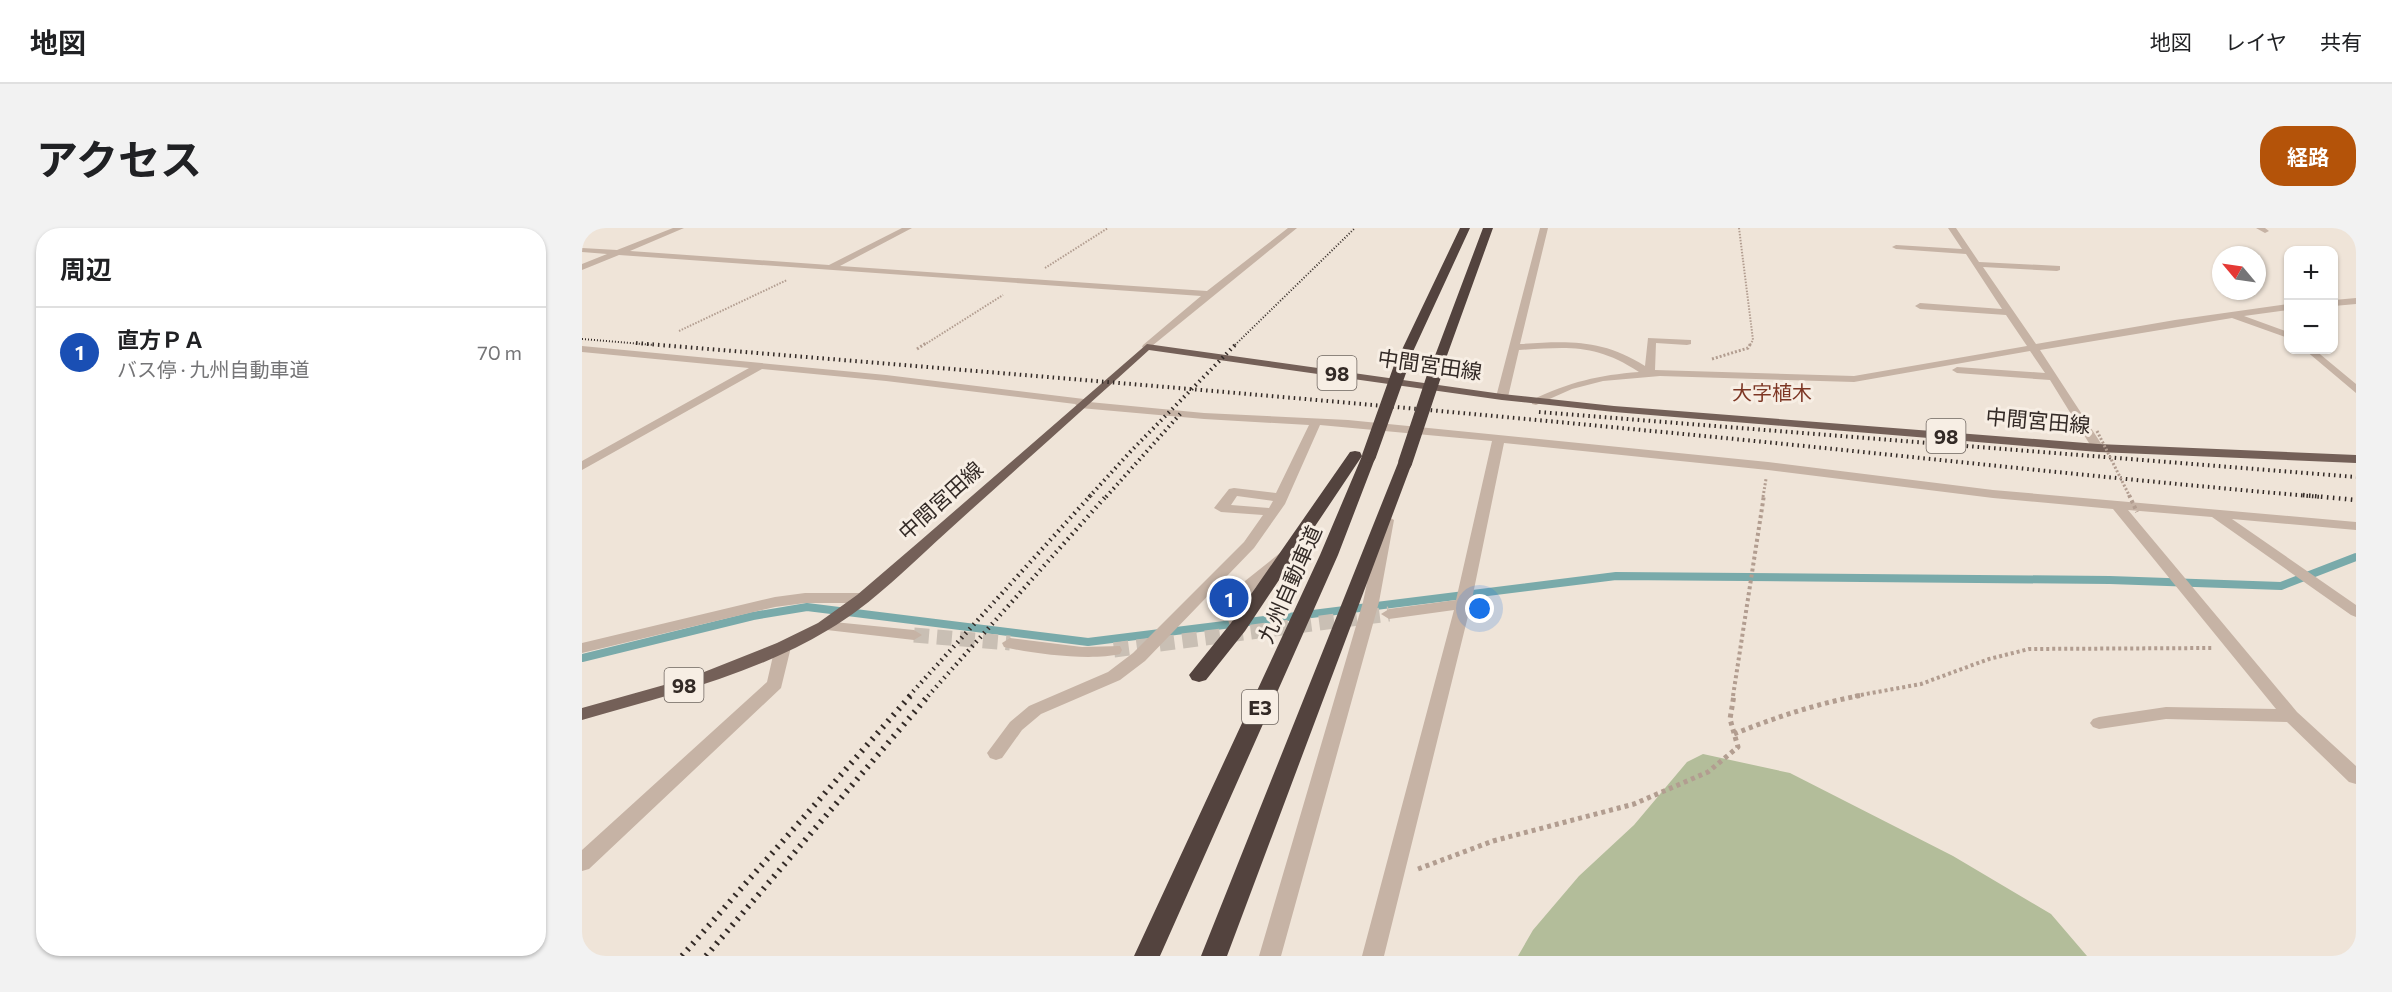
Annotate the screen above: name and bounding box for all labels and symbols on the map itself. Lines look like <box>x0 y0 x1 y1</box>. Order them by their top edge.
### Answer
north arrow <box>2212 246 2266 300</box>
street label: 中間宮田線 <box>1376 344 1484 384</box>
road number: 98 <box>1318 356 1356 390</box>
district label: 大字植木 <box>1732 380 1812 404</box>
street label: 中間宮田線 <box>1985 403 2091 437</box>
road number: 98 <box>1926 419 1966 453</box>
street label: 中間宮田線 <box>893 456 987 544</box>
street label: 九州自動車道 <box>1252 521 1326 647</box>
pin: 1 <box>1210 576 1248 620</box>
your location <box>1465 594 1494 623</box>
road number: 98 <box>664 668 704 702</box>
road number: E3 <box>1242 690 1278 724</box>

